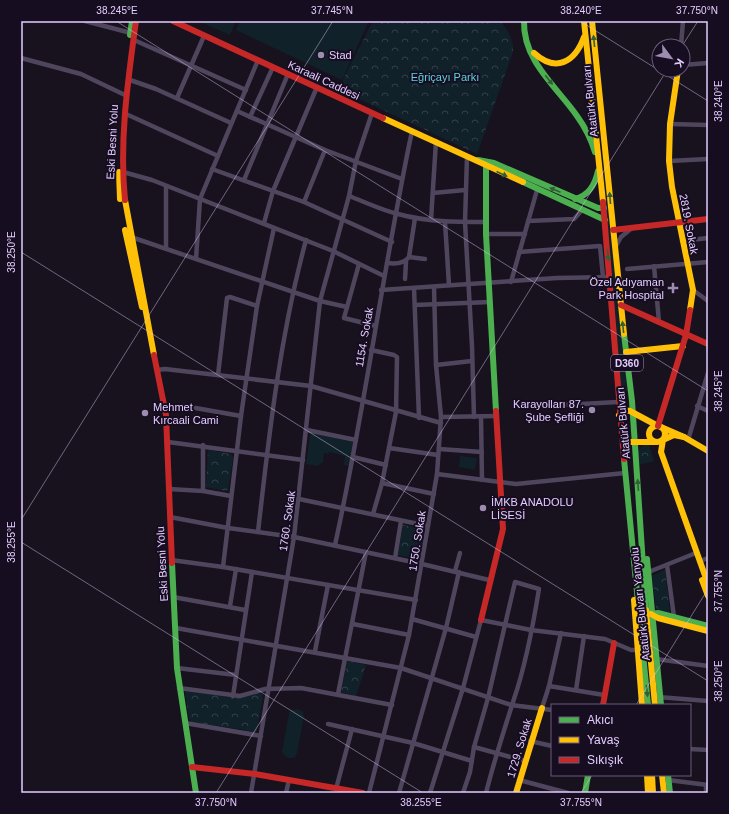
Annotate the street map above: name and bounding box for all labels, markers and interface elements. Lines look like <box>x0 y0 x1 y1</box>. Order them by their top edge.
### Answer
text: 38.245°E <box>96 5 138 16</box>
text: 37.745°N <box>311 5 353 16</box>
text: 38.240°E <box>560 5 602 16</box>
text: 37.750°N <box>676 5 718 16</box>
one-way arrow <box>590 35 597 47</box>
north arrow <box>651 38 691 78</box>
place label: Stad <box>329 49 352 61</box>
marker: Stad <box>316 50 326 60</box>
text: K <box>672 57 687 70</box>
street label: Karaali Caddesi <box>286 58 362 102</box>
street label: Atatürk Bulvarı <box>580 65 600 137</box>
park label: Eğriçayı Parkı <box>411 71 479 83</box>
one-way arrow <box>545 74 554 85</box>
text: 38.240°E <box>713 80 724 122</box>
street label: Eski Besni Yolu <box>104 104 120 180</box>
one-way arrow <box>497 171 508 177</box>
one-way arrow <box>548 187 560 193</box>
one-way arrow <box>607 192 613 204</box>
street label: 2819. Sokak <box>677 193 701 256</box>
text: 38.250°E <box>6 231 17 273</box>
one-way arrow <box>605 249 612 261</box>
place label: Özel Adıyaman Park Hospital <box>589 276 664 301</box>
marker: Özel Adıyaman Park Hospital <box>667 282 679 294</box>
street label: 1154. Sokak <box>353 306 375 368</box>
one-way arrow <box>620 321 627 333</box>
road number: D360 <box>611 355 643 371</box>
text: 38.245°E <box>713 370 724 412</box>
street label: Atatürk Bulvarı <box>614 387 632 459</box>
place label: Karayolları 87. Şube Şefliği <box>513 398 584 423</box>
place label: Mehmet Kırcaali Cami <box>153 401 218 426</box>
marker: Karayolları 87. Şube Şefliği <box>587 405 597 415</box>
marker: Mehmet Kırcaali Cami <box>140 408 150 418</box>
one-way arrow <box>634 479 641 491</box>
street label: 1760. Sokak <box>277 489 297 552</box>
place label: İMKB ANADOLU LİSESİ <box>491 496 574 521</box>
marker: İMKB ANADOLU LİSESİ <box>478 503 488 513</box>
street label: 1750. Sokak <box>406 509 428 572</box>
text: 38.255°E <box>6 521 17 563</box>
street label: Eski Besni Yolu <box>154 526 170 602</box>
street label: Atatürk Bulvarı Yanyolu <box>628 547 652 661</box>
text: 37.755°N <box>713 570 724 612</box>
text: 38.250°E <box>713 660 724 702</box>
one-way arrow <box>644 685 651 697</box>
legend <box>551 704 691 776</box>
text: Akıcı <box>587 713 614 727</box>
street label: 1729. Sokak <box>504 717 534 779</box>
text: Yavaş <box>587 733 619 747</box>
text: Sıkışık <box>587 753 624 767</box>
text: 37.750°N <box>195 797 237 808</box>
text: 38.255°E <box>400 797 442 808</box>
text: 37.755°N <box>560 797 602 808</box>

